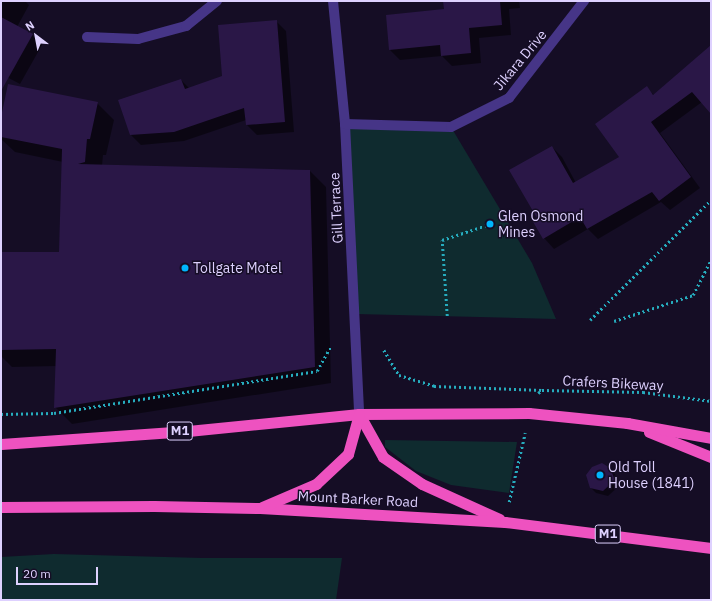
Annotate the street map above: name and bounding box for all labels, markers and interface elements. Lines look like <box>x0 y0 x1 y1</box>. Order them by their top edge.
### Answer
north arrow <box>16 16 56 56</box>
text: N <box>23 18 37 34</box>
street label: Jikara Drive <box>490 26 550 94</box>
street label: Gill Terrace <box>326 172 346 244</box>
place label: Glen Osmond Mines <box>498 208 583 240</box>
marker: Glen Osmond Mines <box>485 219 495 229</box>
place label: Tollgate Motel <box>193 260 282 276</box>
marker: Tollgate Motel <box>180 263 190 273</box>
street label: Crafers Bikeway <box>562 372 664 394</box>
road number: M1 <box>166 420 194 442</box>
place label: Old Toll House (1841) <box>608 459 694 492</box>
marker: Old Toll House (1841) <box>595 470 605 480</box>
street label: Mount Barker Road <box>297 487 419 511</box>
road number: M1 <box>594 523 622 545</box>
scale bar <box>18 559 100 585</box>
text: 20 m <box>23 566 51 581</box>

